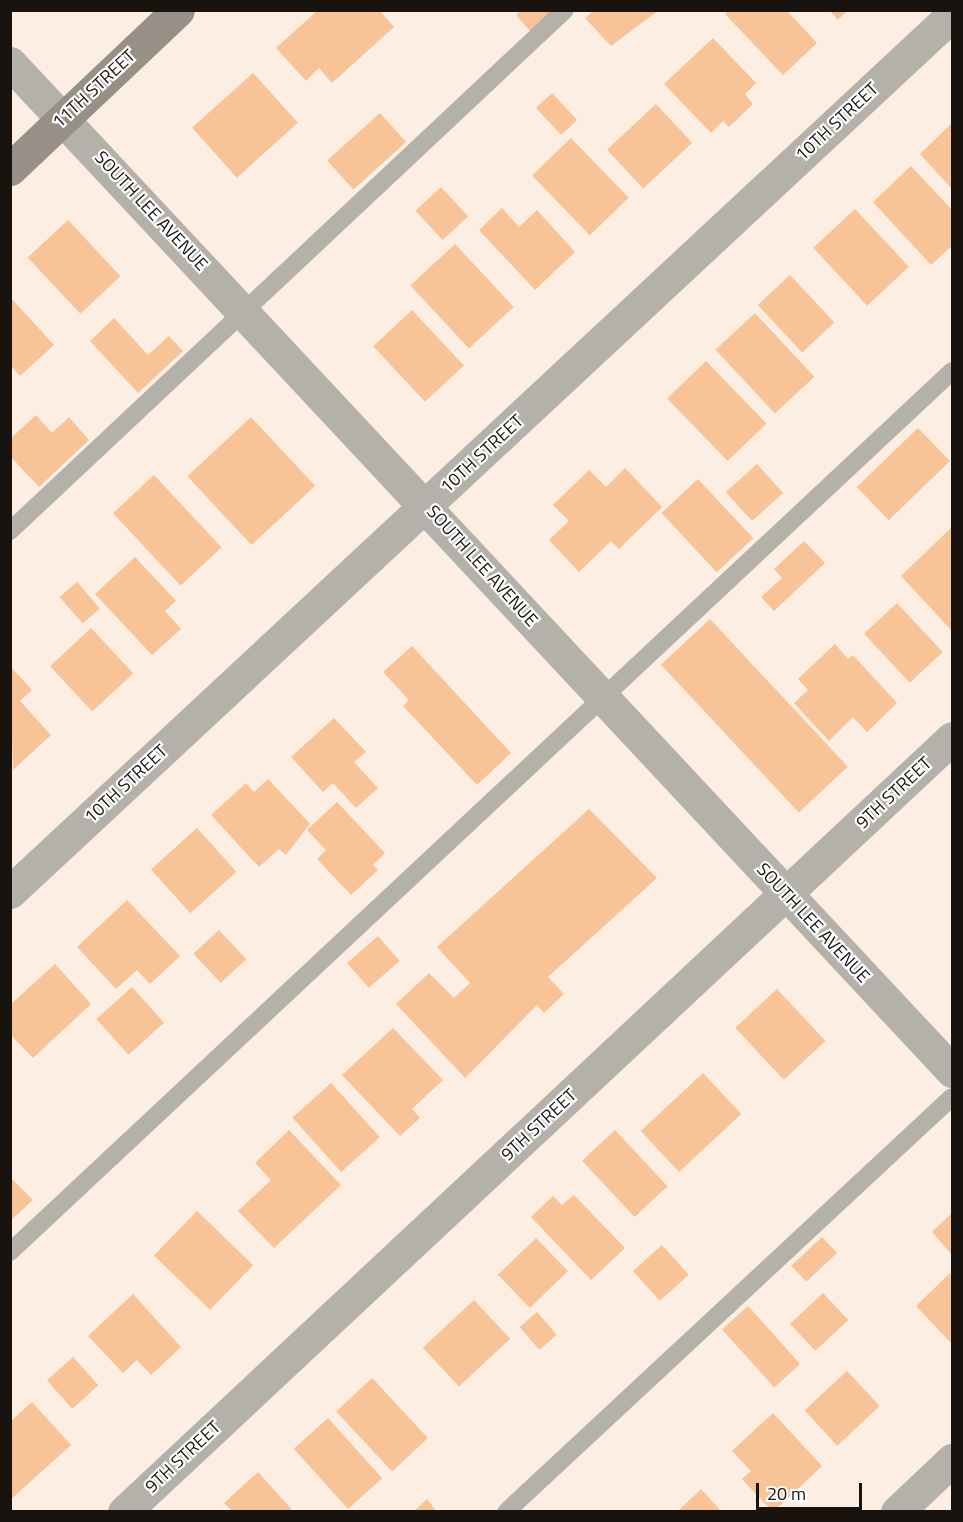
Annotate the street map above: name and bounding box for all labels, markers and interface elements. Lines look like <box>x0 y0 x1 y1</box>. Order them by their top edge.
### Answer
street label: 11TH STREET <box>48 45 140 133</box>
street label: 10TH STREET <box>791 78 883 166</box>
street label: SOUTH LEE AVENUE <box>90 147 212 275</box>
street label: 10TH STREET <box>436 410 528 498</box>
street label: SOUTH LEE AVENUE <box>422 501 542 631</box>
street label: 10TH STREET <box>80 740 172 828</box>
street label: 9TH STREET <box>852 753 936 833</box>
street label: SOUTH LEE AVENUE <box>752 859 874 987</box>
street label: 9TH STREET <box>497 1085 581 1165</box>
street label: 9TH STREET <box>141 1417 225 1497</box>
scale bar <box>759 1471 866 1509</box>
text: 20 m <box>767 1480 806 1507</box>

